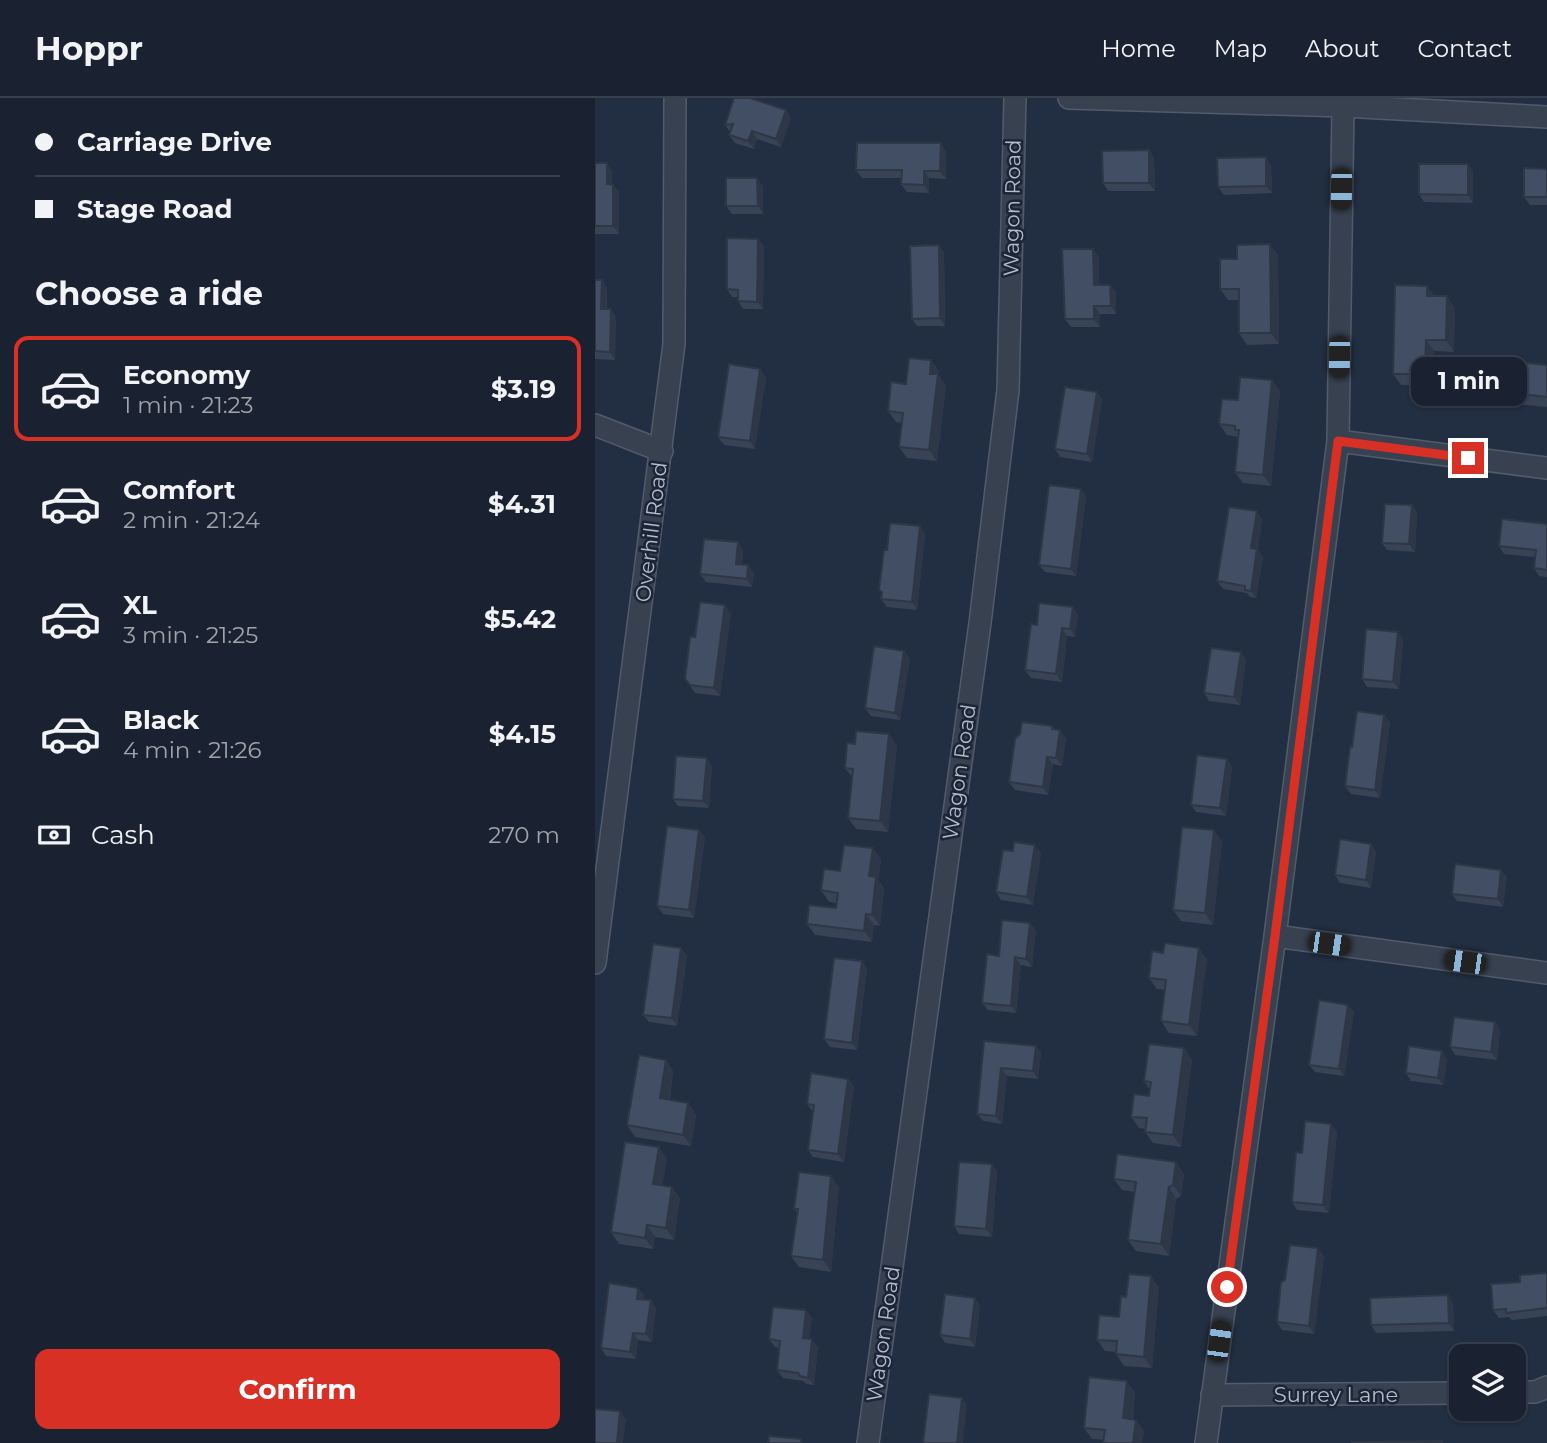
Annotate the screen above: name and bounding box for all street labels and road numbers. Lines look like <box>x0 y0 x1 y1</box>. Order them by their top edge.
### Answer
street label: Wagon Road <box>998 139 1026 277</box>
street label: Overhill Road <box>630 460 672 604</box>
street label: Wagon Road <box>937 703 981 841</box>
street label: Wagon Road <box>861 1265 905 1403</box>
street label: Surrey Lane <box>1274 1382 1398 1407</box>

